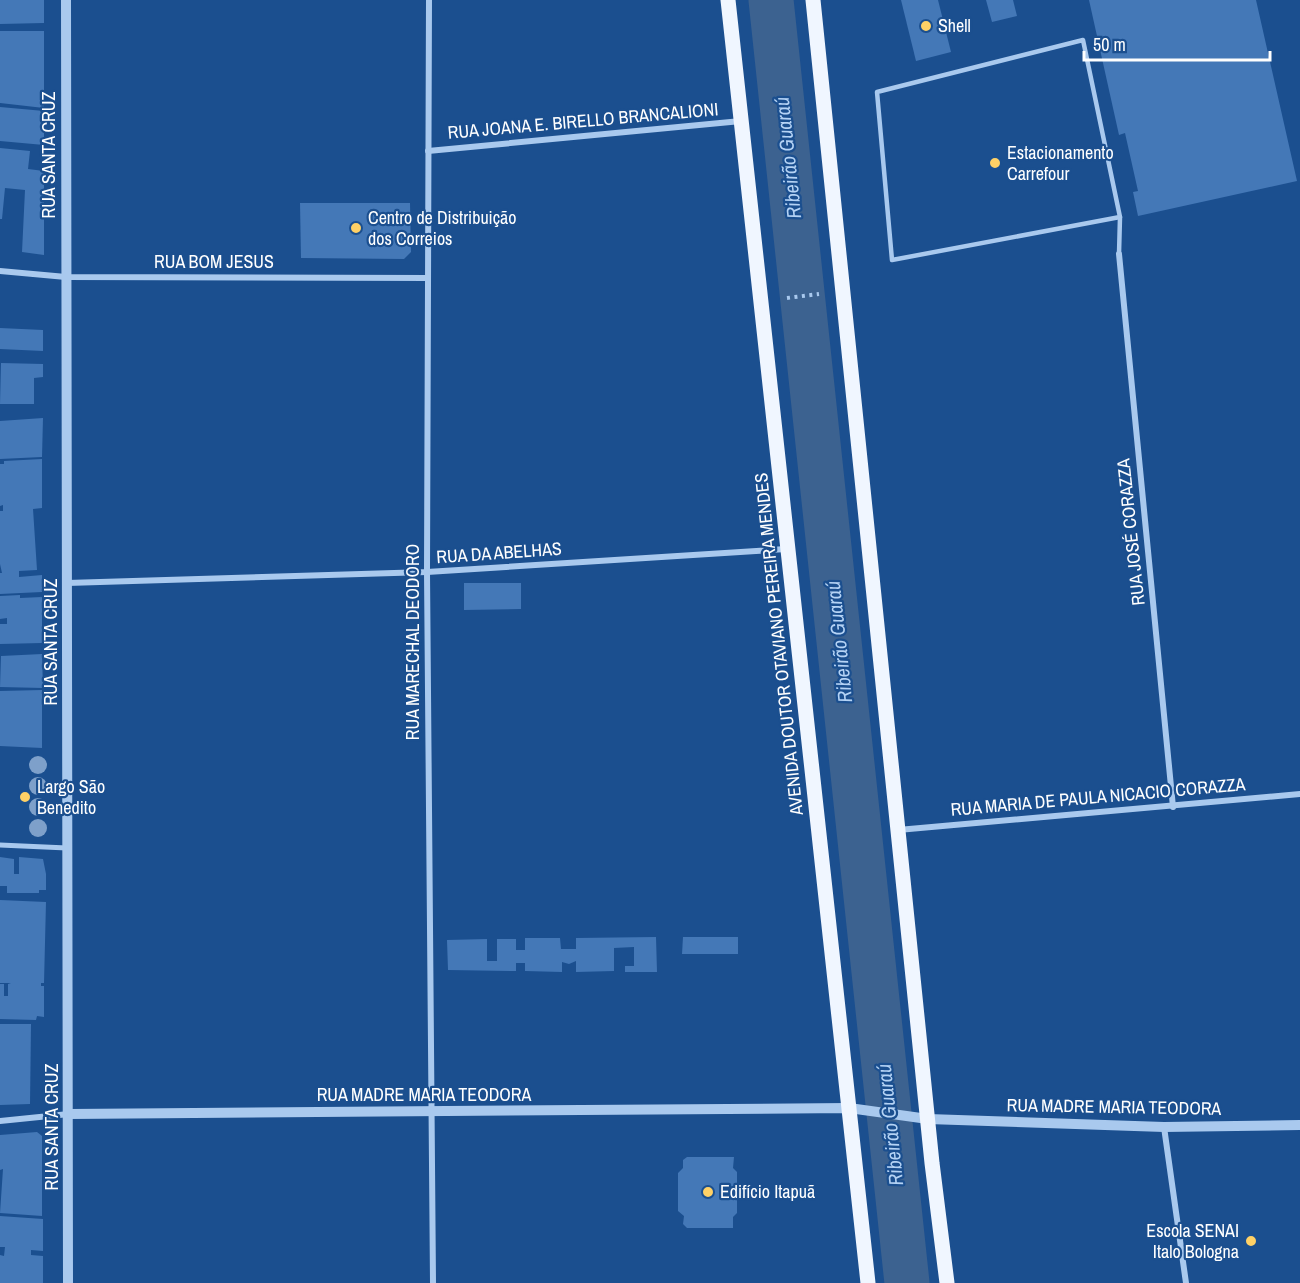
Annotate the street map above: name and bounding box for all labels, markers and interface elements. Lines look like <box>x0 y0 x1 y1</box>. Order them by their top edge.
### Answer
place label: Shell <box>938 13 971 38</box>
marker: Shell <box>919 19 933 33</box>
scale bar <box>1084 24 1270 62</box>
text: 50 m <box>1093 32 1126 57</box>
street label: RUA SANTA CRUZ <box>36 92 61 218</box>
street label: RUA JOANA E. BIRELLO BRANCALIONI <box>447 96 719 145</box>
water label: Ribeirão Guaraú <box>768 96 807 220</box>
place label: Estacionamento Carrefour <box>1007 140 1114 186</box>
marker: Estacionamento Carrefour <box>988 156 1002 170</box>
place label: Centro de Distribuição dos Correios <box>368 205 517 251</box>
marker: Centro de Distribuição dos Correios <box>349 221 363 235</box>
street label: RUA BOM JESUS <box>154 249 274 274</box>
street label: RUA JOSÉ CORAZZA <box>1110 457 1151 607</box>
street label: AVENIDA DOUTOR OTAVIANO PEREIRA MENDES <box>748 471 809 818</box>
street label: RUA DA ABELHAS <box>435 536 563 569</box>
street label: RUA MARECHAL DEODORO <box>400 544 425 740</box>
street label: RUA SANTA CRUZ <box>38 579 63 705</box>
water label: Ribeirão Guaraú <box>819 580 858 704</box>
street label: RUA MARIA DE PAULA NICACIO CORAZZA <box>950 771 1247 822</box>
place label: Largo São Benedito <box>37 774 105 820</box>
marker: Largo São Benedito <box>18 790 32 804</box>
water label: Ribeirão Guaraú <box>870 1063 909 1187</box>
street label: RUA SANTA CRUZ <box>39 1064 64 1190</box>
street label: RUA MADRE MARIA TEODORA <box>317 1082 531 1107</box>
street label: RUA MADRE MARIA TEODORA <box>1006 1092 1222 1121</box>
place label: Edifício Itapuã <box>720 1179 815 1204</box>
marker: Edifício Itapuã <box>701 1185 715 1199</box>
place label: Escola SENAI Italo Bologna <box>1146 1218 1239 1264</box>
marker: Escola SENAI Italo Bologna <box>1244 1234 1258 1248</box>

